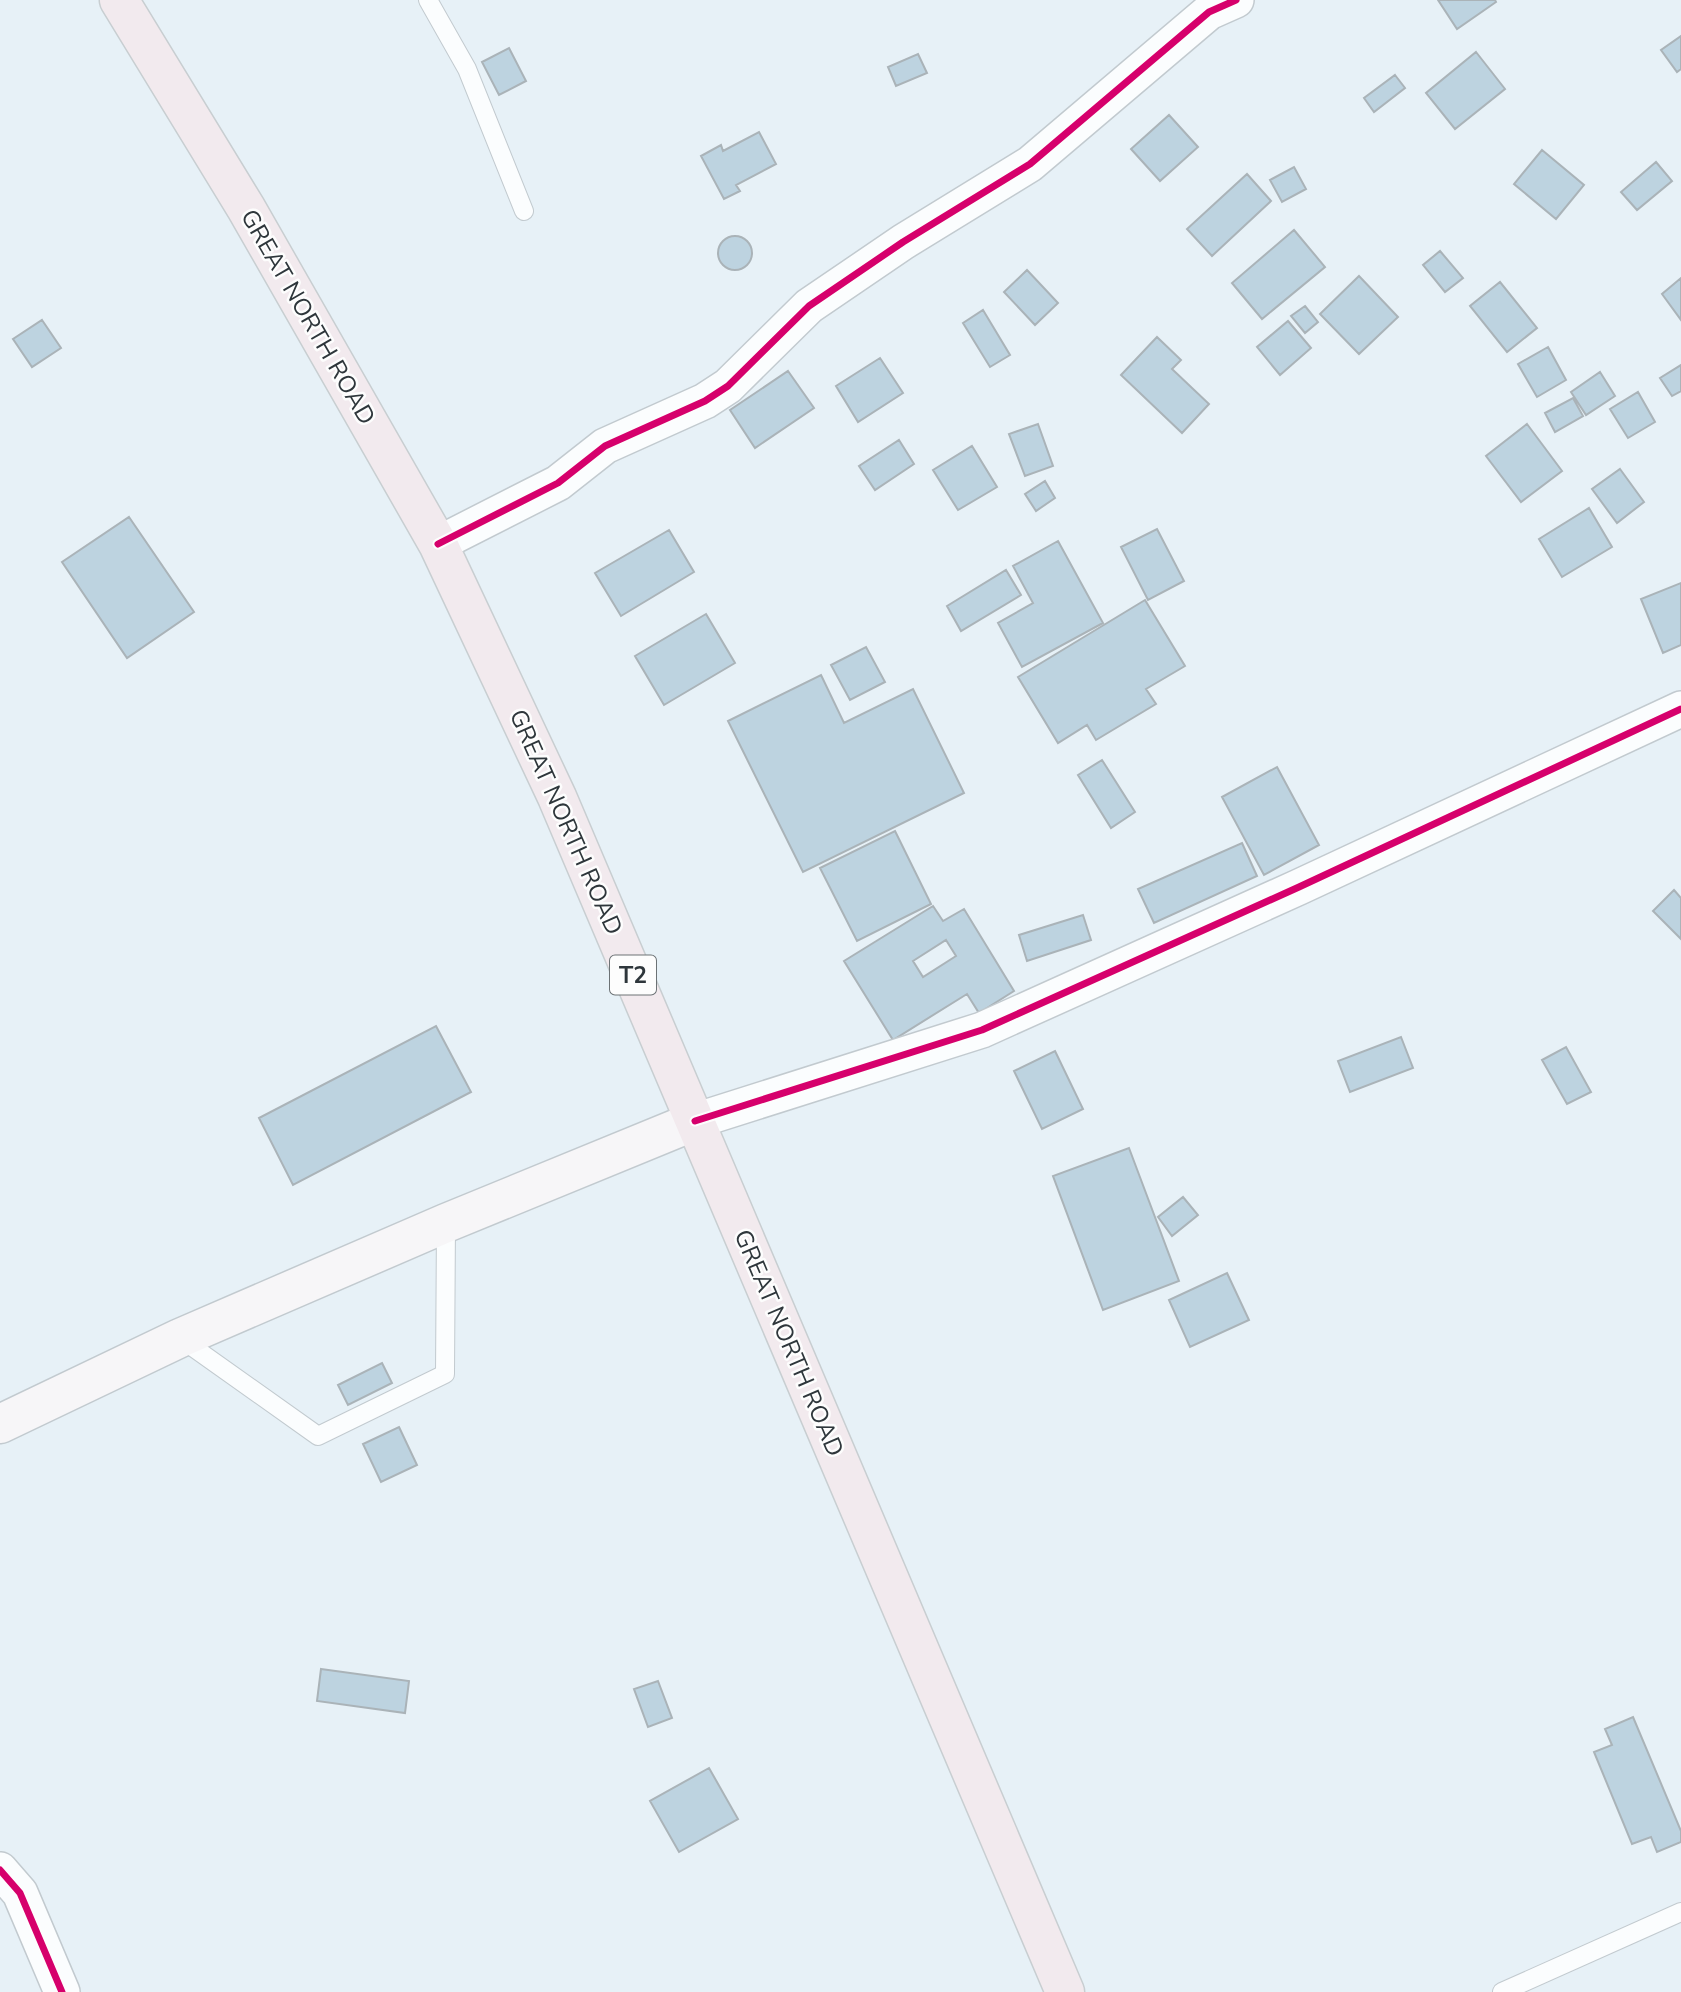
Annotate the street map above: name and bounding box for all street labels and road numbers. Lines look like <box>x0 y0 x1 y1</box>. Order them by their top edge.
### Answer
street label: GREAT NORTH ROAD <box>233 204 383 430</box>
street label: GREAT NORTH ROAD <box>502 704 630 940</box>
road number: T2 <box>610 956 656 994</box>
street label: GREAT NORTH ROAD <box>727 1225 851 1461</box>

